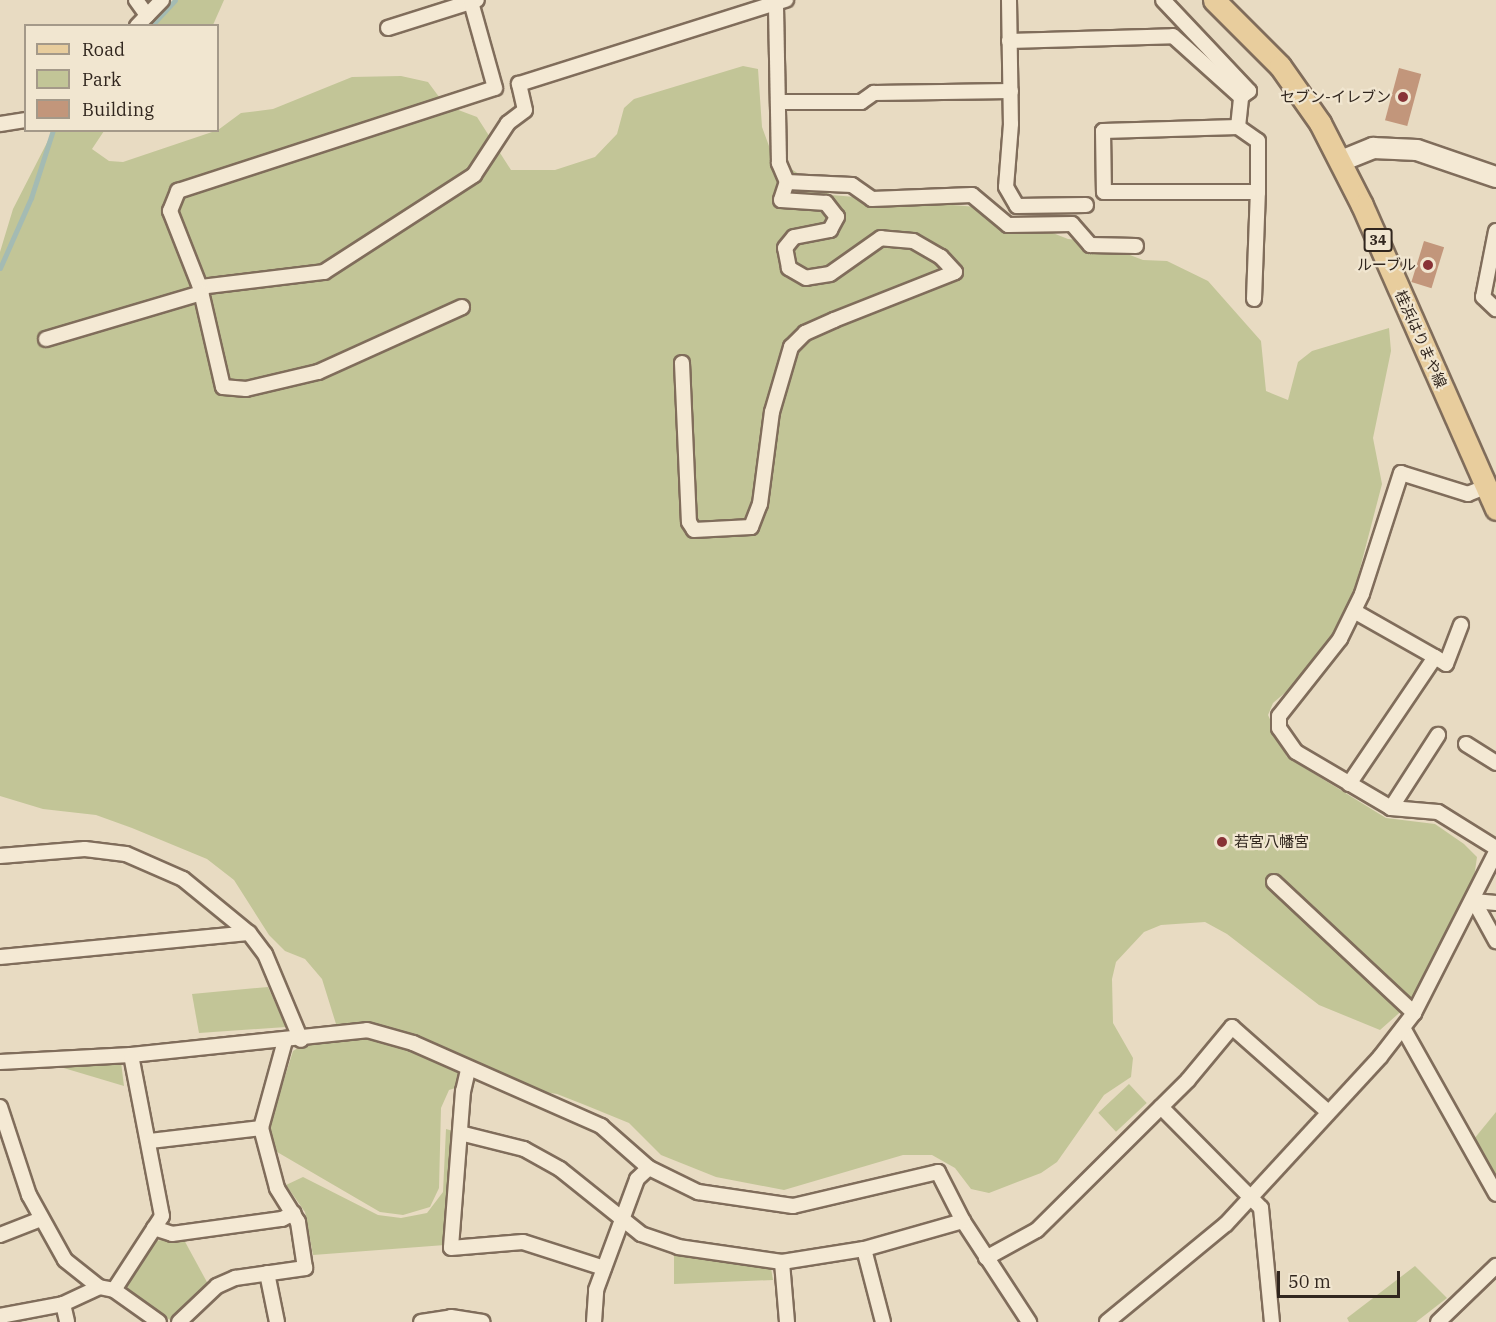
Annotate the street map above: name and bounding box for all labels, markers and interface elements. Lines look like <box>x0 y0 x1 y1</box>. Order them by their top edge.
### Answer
legend <box>24 24 219 132</box>
text: Road <box>82 38 125 61</box>
text: Park <box>82 68 121 91</box>
place label: セブン-イレブン <box>1280 88 1391 106</box>
marker: セブン-イレブン <box>1396 90 1410 104</box>
text: Building <box>82 98 154 121</box>
road number: 34 <box>1363 229 1393 251</box>
place label: ルーブル <box>1356 256 1416 274</box>
marker: ルーブル <box>1421 258 1435 272</box>
street label: 桂浜はりまや線 <box>1391 287 1451 391</box>
place label: 若宮八幡宮 <box>1234 833 1309 851</box>
marker: 若宮八幡宮 <box>1215 835 1229 849</box>
scale bar <box>1280 1259 1403 1297</box>
text: 50 m <box>1288 1270 1331 1293</box>

